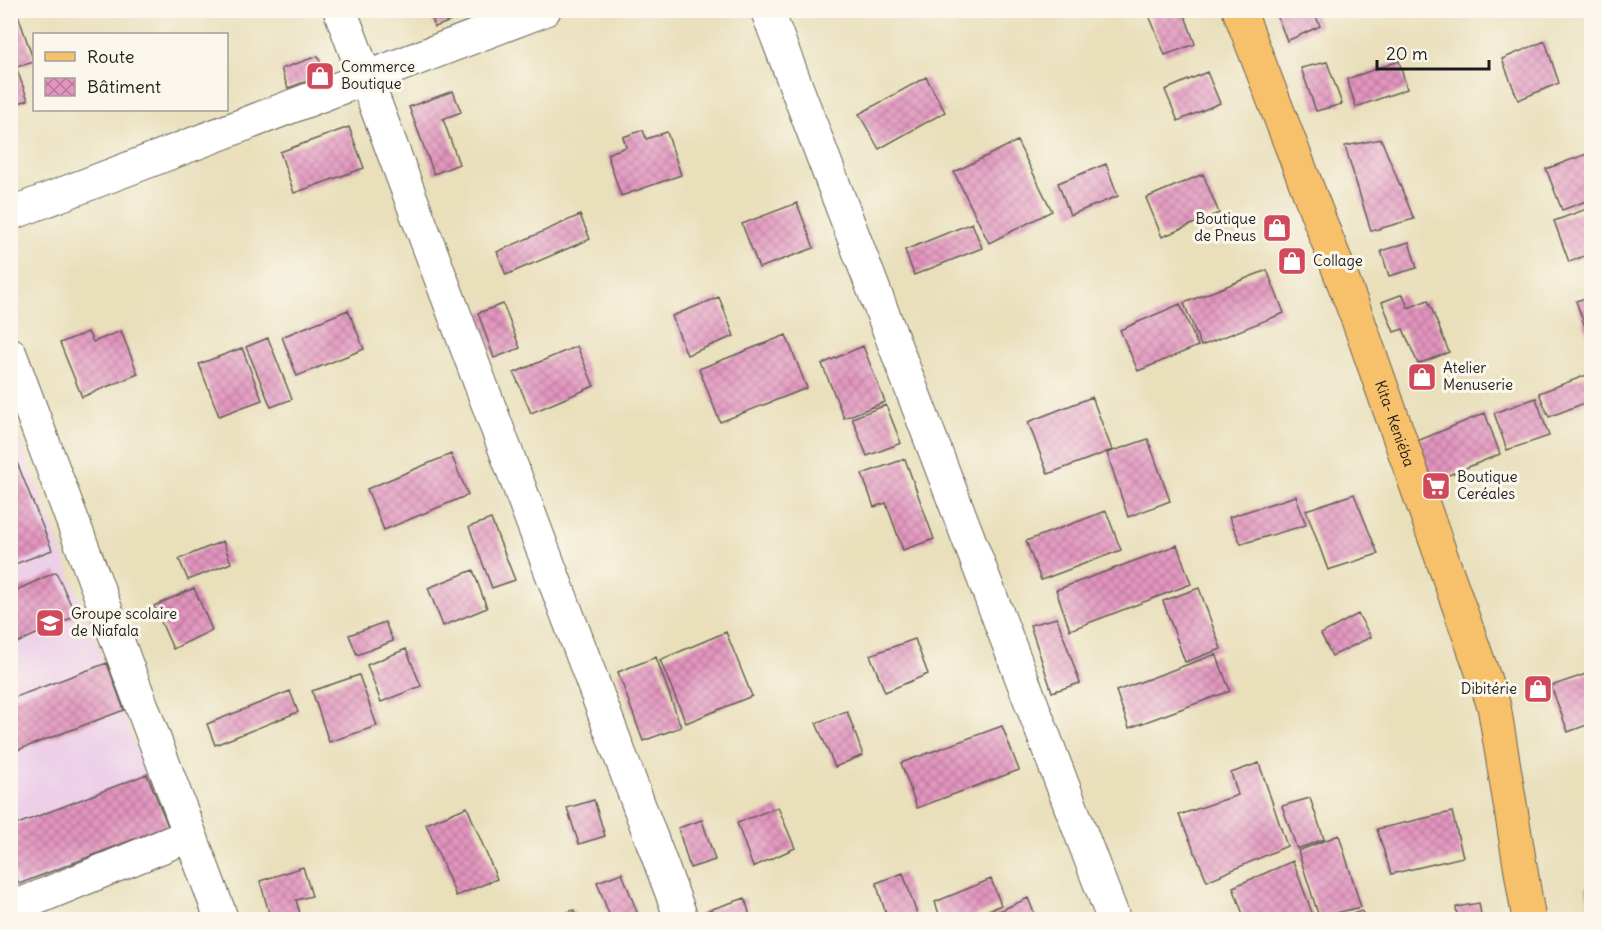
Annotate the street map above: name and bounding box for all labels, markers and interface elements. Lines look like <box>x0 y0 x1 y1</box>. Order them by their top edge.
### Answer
legend <box>33 33 228 111</box>
scale bar <box>1377 33 1490 71</box>
text: 20 m <box>1386 42 1428 65</box>
text: Route <box>87 45 135 68</box>
place label: Commerce Boutique <box>341 57 415 93</box>
shop icon: Commerce Boutique <box>304 60 336 92</box>
text: Bâtiment <box>87 75 161 98</box>
place label: Boutique de Pneus <box>1194 209 1256 245</box>
shop icon: Boutique de Pneus <box>1261 212 1293 244</box>
shop icon: Collage <box>1276 245 1308 277</box>
place label: Collage <box>1313 251 1363 270</box>
place label: Atelier Menuserie <box>1443 358 1513 394</box>
shop icon: Atelier Menuserie <box>1406 361 1438 393</box>
street label: Kita- Keniéba <box>1371 378 1419 470</box>
place label: Boutique Ceréales <box>1457 467 1518 503</box>
supermarket icon: Boutique Ceréales <box>1420 470 1452 502</box>
place label: Groupe scolaire de Niafala <box>71 604 177 640</box>
school or university icon: Groupe scolaire de Niafala <box>34 607 66 639</box>
shop icon: Dibitérie <box>1522 673 1554 705</box>
place label: Dibitérie <box>1461 679 1517 698</box>

